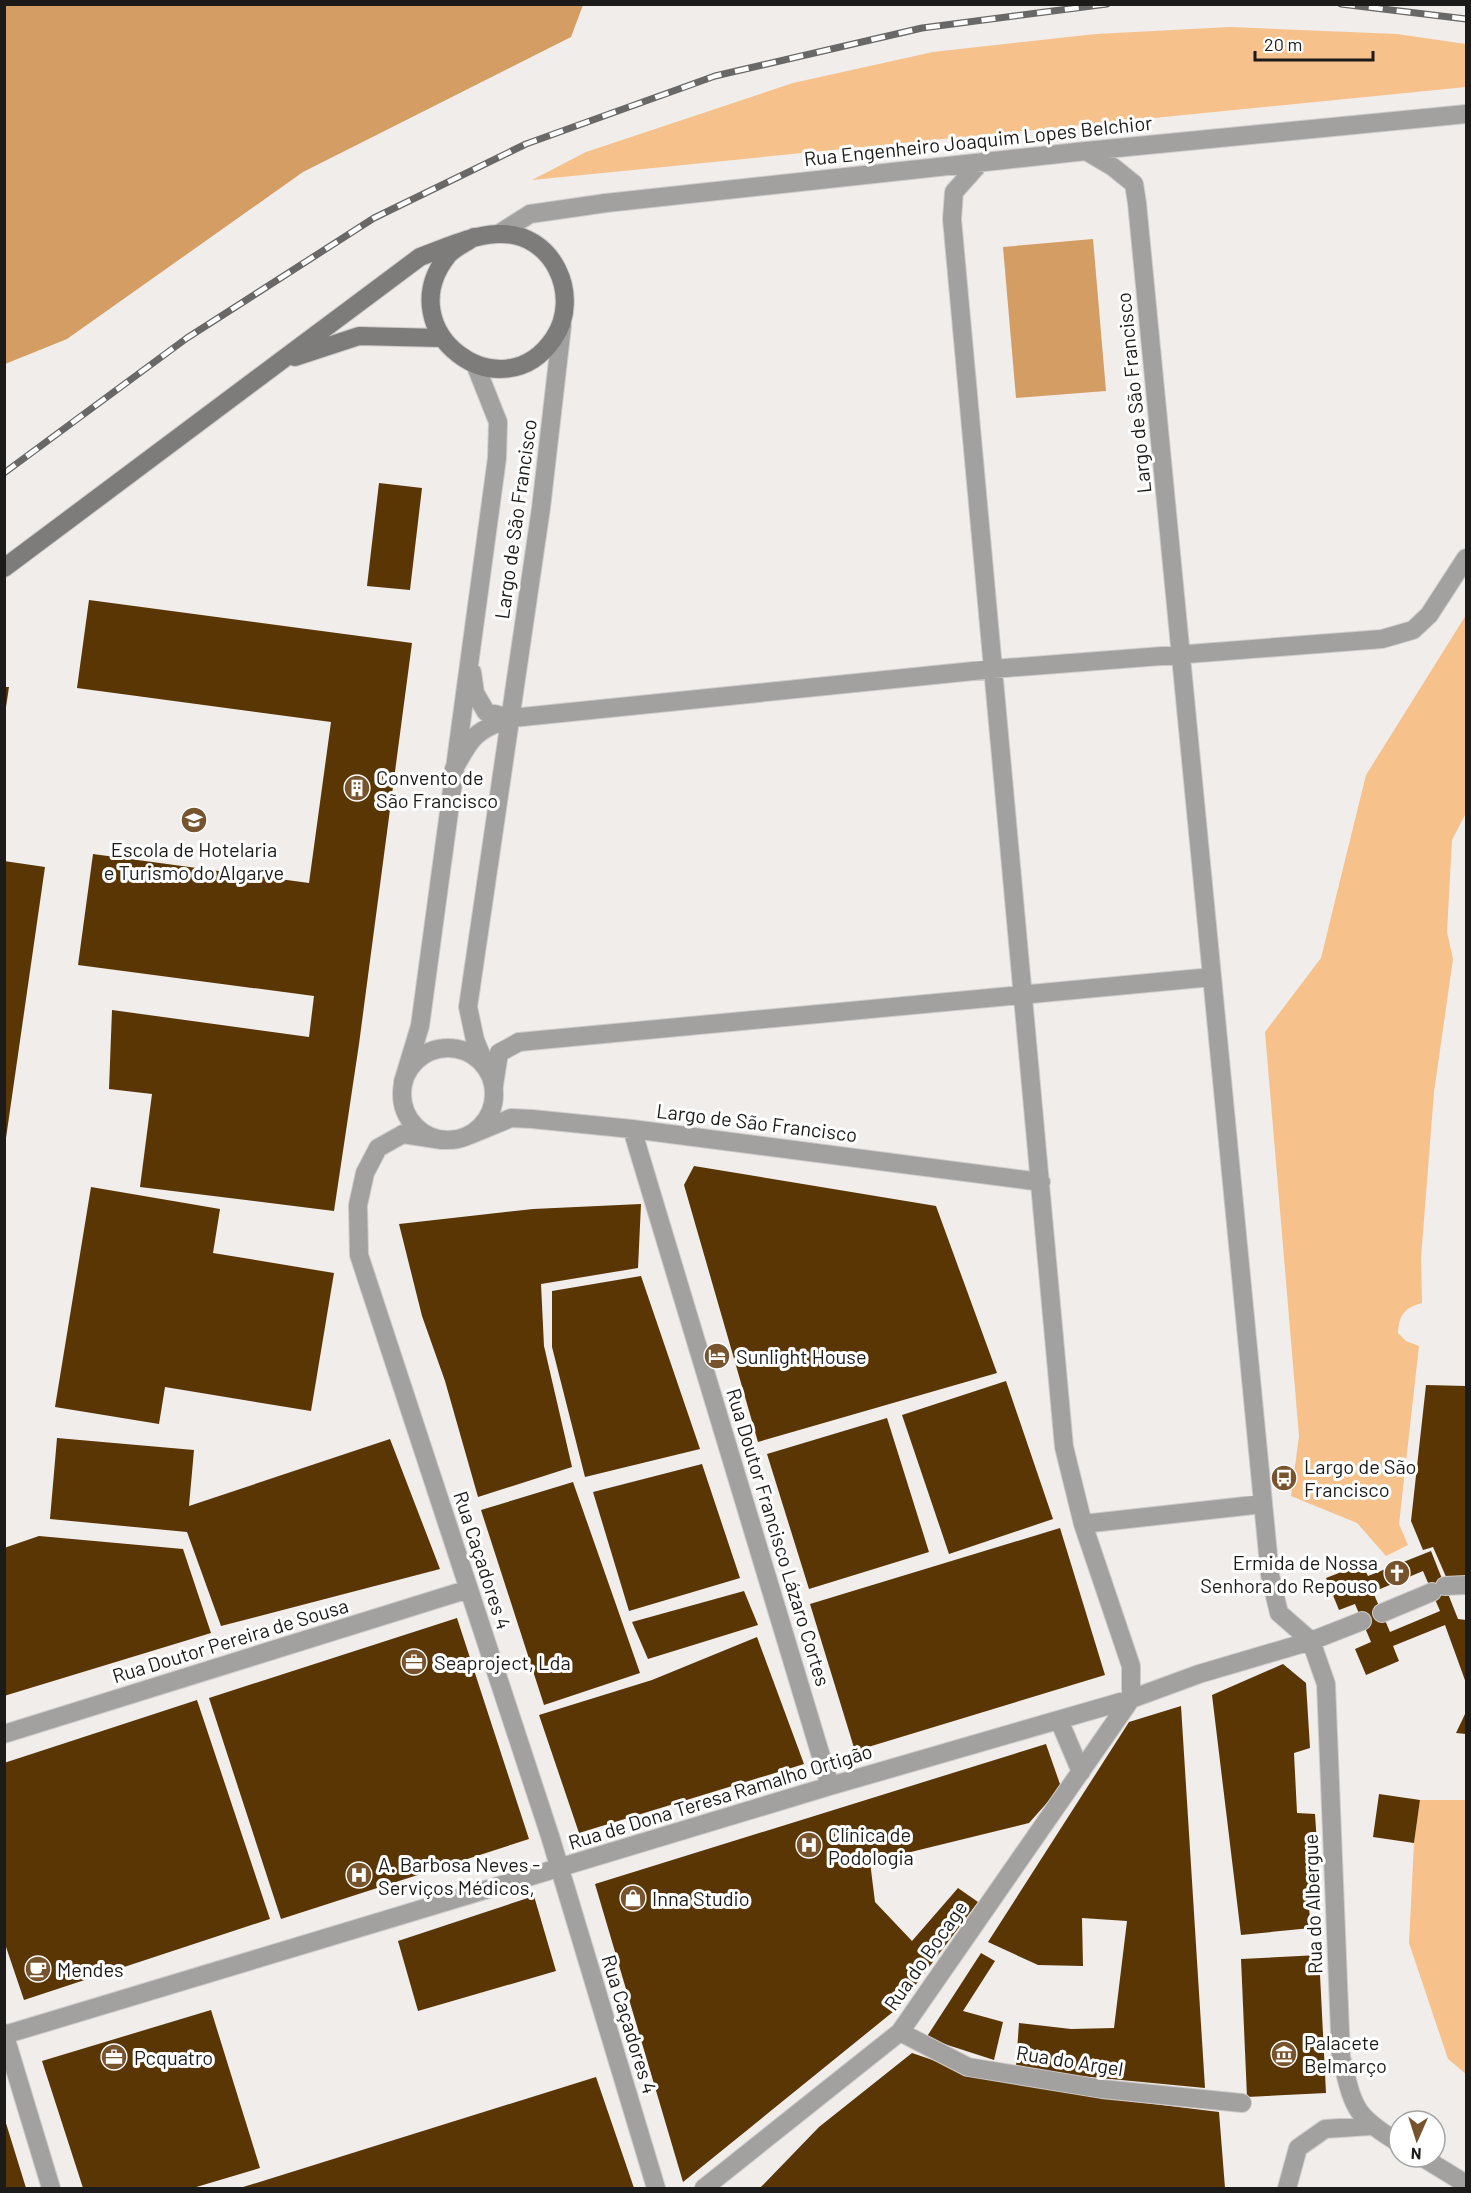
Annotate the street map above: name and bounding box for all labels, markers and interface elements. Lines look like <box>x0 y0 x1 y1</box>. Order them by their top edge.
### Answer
scale bar <box>1255 24 1374 62</box>
text: 20 m <box>1264 33 1302 55</box>
street label: Rua Engenheiro Joaquim Lopes Belchior <box>803 110 1153 170</box>
street label: Largo de São Francisco <box>1111 291 1155 495</box>
street label: Largo de São Francisco <box>489 417 541 621</box>
place label: Convento de São Francisco <box>376 765 498 812</box>
building icon: Convento de São Francisco <box>342 773 372 803</box>
school or university icon: Escola de Hotelaria e Turismo do Algarve <box>179 805 209 835</box>
place label: Escola de Hotelaria e Turismo do Algarve <box>104 837 284 884</box>
street label: Largo de São Francisco <box>655 1098 859 1146</box>
hotel icon: Sunlight House <box>702 1341 732 1371</box>
place label: Sunlight House <box>736 1344 867 1368</box>
street label: Rua Doutor Francisco Lázaro Cortes <box>722 1385 836 1689</box>
place label: Largo de São Francisco <box>1304 1454 1416 1501</box>
bus stop icon: Largo de São Francisco <box>1269 1463 1299 1493</box>
street label: Rua Caçadores 4 <box>449 1488 517 1632</box>
place label: Ermida de Nossa Senhora do Repouso <box>1200 1550 1378 1597</box>
church icon: Ermida de Nossa Senhora do Repouso <box>1382 1558 1412 1588</box>
street label: Rua Doutor Pereira de Sousa <box>109 1593 351 1687</box>
office icon: Seaproject, Lda <box>399 1647 429 1677</box>
place label: Seaproject, Lda <box>434 1650 571 1674</box>
street label: Rua de Dona Teresa Ramalho Ortigão <box>565 1738 875 1854</box>
place label: Clínica de Podologia <box>828 1822 914 1869</box>
hospital icon: Clínica de Podologia <box>794 1830 824 1860</box>
street label: Rua do Albergue <box>1298 1833 1326 1975</box>
place label: A. Barbosa Neves - Serviços Médicos, <box>378 1852 540 1899</box>
hospital icon: A. Barbosa Neves - Serviços Médicos, <box>344 1860 374 1890</box>
shop icon: Inna Studio <box>618 1883 648 1913</box>
place label: Inna Studio <box>652 1886 750 1910</box>
street label: Rua do Bocage <box>878 1896 972 2014</box>
street label: Rua Caçadores 4 <box>597 1952 663 2096</box>
cafe icon: Mendes <box>23 1954 53 1984</box>
place label: Mendes <box>57 1957 124 1981</box>
place label: Palacete Belmarço <box>1304 2030 1387 2077</box>
museum icon: Palacete Belmarço <box>1269 2039 1299 2069</box>
street label: Rua do Argel <box>1015 2040 1125 2080</box>
office icon: Pcquatro <box>99 2042 129 2072</box>
place label: Pcquatro <box>134 2045 213 2069</box>
north arrow <box>1387 2109 1447 2169</box>
text: N <box>1410 2145 1422 2164</box>

